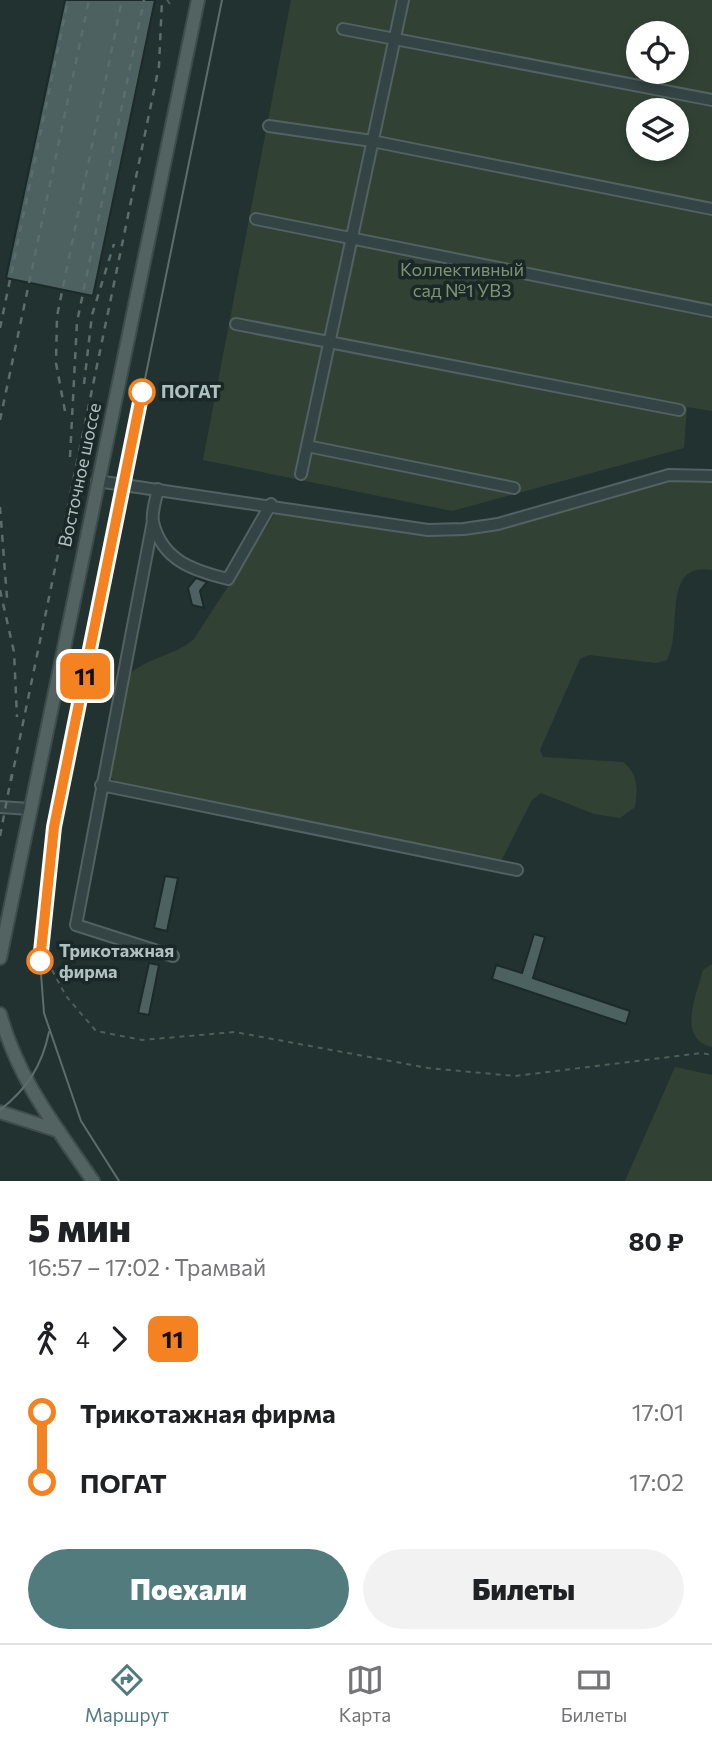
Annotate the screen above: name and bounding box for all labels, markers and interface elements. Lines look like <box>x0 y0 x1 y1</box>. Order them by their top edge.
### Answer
map controls <box>626 21 689 161</box>
button: locate <box>626 21 689 84</box>
button: layers <box>626 98 689 161</box>
park label: Коллективный сад №1 УВЗ <box>400 258 524 301</box>
marker: ПОГАТ <box>129 379 155 405</box>
place label: ПОГАТ <box>161 380 221 402</box>
street label: Восточное шоссе <box>53 401 105 549</box>
line badge: 11 <box>54 653 116 699</box>
text: 11 <box>74 661 96 690</box>
place label: Трикотажная фирма <box>59 939 174 982</box>
marker: Трикотажная фирма <box>27 948 53 974</box>
text: 5 мин <box>28 1203 131 1250</box>
text: 80 ₽ <box>629 1225 684 1256</box>
text: 16:57 – 17:02 · Трамвай <box>28 1253 266 1281</box>
icon: walk <box>28 1320 66 1358</box>
icon: forward <box>100 1320 138 1358</box>
text: 11 <box>162 1324 184 1353</box>
text: 4 <box>76 1325 90 1353</box>
text: Трикотажная фирма <box>80 1397 336 1428</box>
text: 17:01 <box>632 1398 684 1426</box>
text: ПОГАТ <box>80 1467 167 1498</box>
text: 17:02 <box>629 1468 684 1496</box>
button: Поехали <box>28 1549 349 1629</box>
button: Билеты <box>363 1549 684 1629</box>
tab: Маршрут <box>85 1661 169 1726</box>
tab: Карта <box>339 1661 391 1726</box>
tab: Билеты <box>561 1661 627 1726</box>

